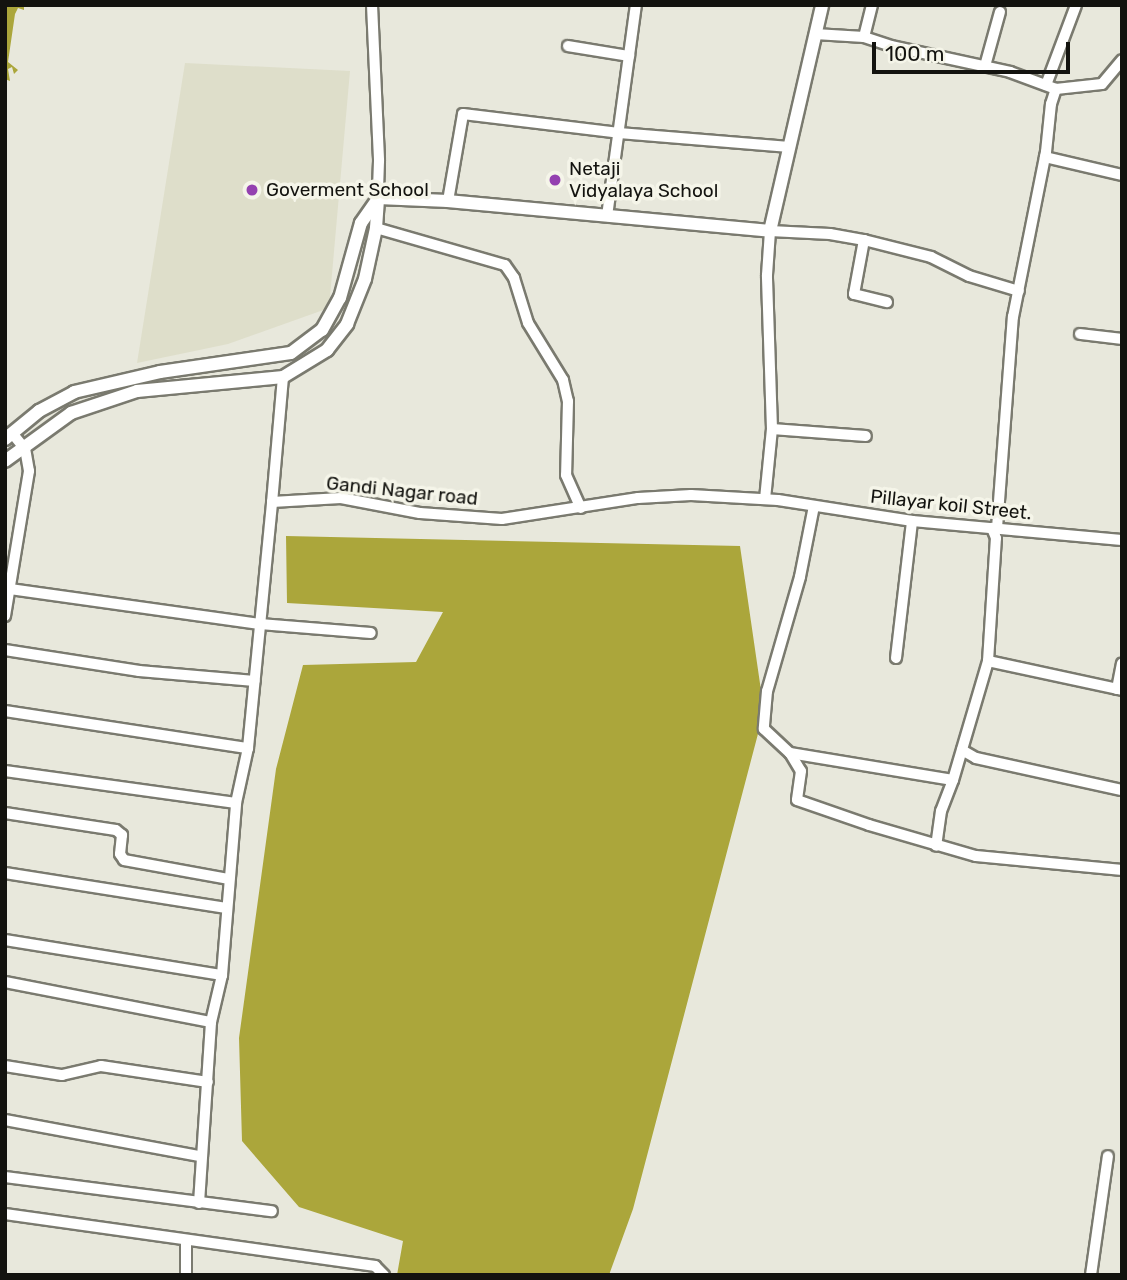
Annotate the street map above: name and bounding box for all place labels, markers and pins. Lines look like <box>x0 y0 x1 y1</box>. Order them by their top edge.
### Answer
place label: Netaji Vidyalaya School <box>569 158 718 202</box>
marker: Netaji Vidyalaya School <box>547 172 563 188</box>
place label: Goverment School <box>266 179 429 201</box>
marker: Goverment School <box>244 182 260 198</box>

